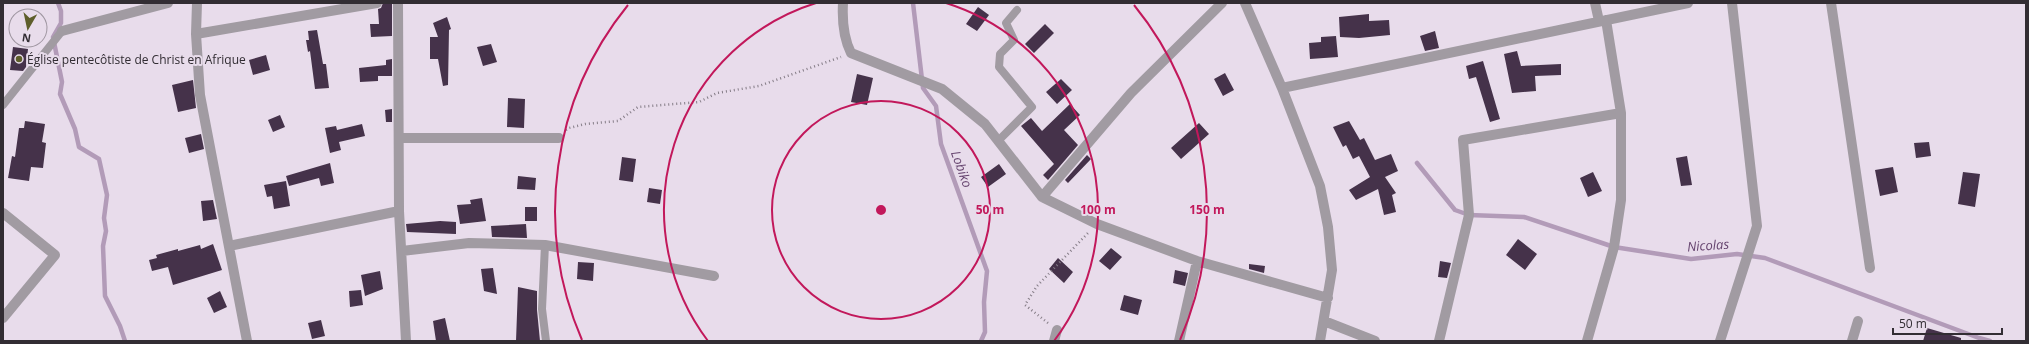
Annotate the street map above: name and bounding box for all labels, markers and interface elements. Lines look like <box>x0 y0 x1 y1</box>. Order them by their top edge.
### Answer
north arrow <box>8 8 48 48</box>
text: N <box>21 30 32 46</box>
place label: Église pentecôtiste de Christ en Afrique <box>27 51 246 68</box>
marker: Église pentecôtiste de Christ en Afrique <box>14 54 24 64</box>
water label: Lobiko <box>947 148 977 190</box>
text: 50 m <box>976 201 1004 218</box>
text: 100 m <box>1080 201 1116 218</box>
text: 150 m <box>1189 201 1225 218</box>
centre of rings <box>874 203 888 217</box>
water label: Nicolas <box>1686 235 1730 255</box>
scale bar <box>1893 310 2002 336</box>
text: 50 m <box>1899 315 1927 332</box>

